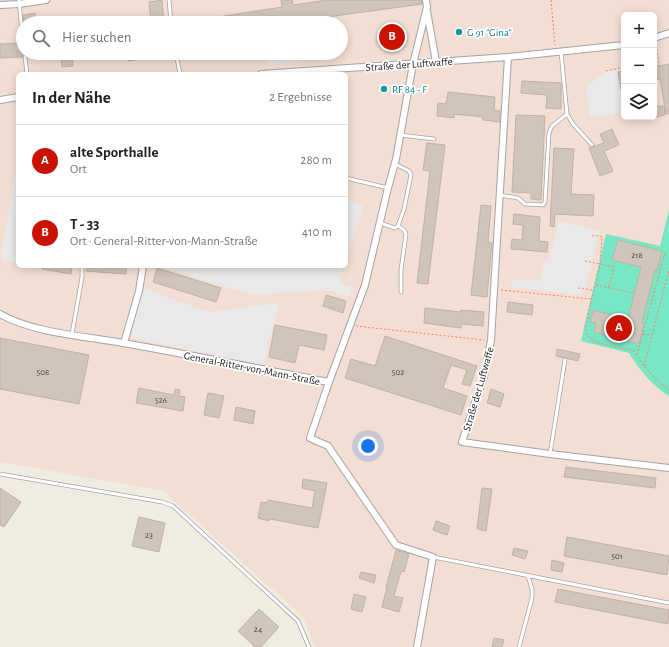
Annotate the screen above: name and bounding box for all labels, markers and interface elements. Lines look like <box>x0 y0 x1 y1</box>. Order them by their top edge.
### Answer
map controls <box>621 12 657 120</box>
button: + <box>621 12 657 48</box>
search box <box>16 16 348 60</box>
pin: B <box>379 22 405 52</box>
icon: search <box>30 27 52 49</box>
marker: G 91 "Gina" <box>454 27 464 37</box>
place label: G 91 "Gina" <box>467 27 512 38</box>
text: Hier suchen <box>62 30 132 45</box>
button: − <box>621 48 657 84</box>
street label: Straße der Luftwaffe <box>365 56 453 73</box>
marker: RF 84 - F <box>379 84 389 94</box>
place label: RF 84 - F <box>392 84 427 95</box>
button: layers <box>621 84 657 120</box>
text: In der Nähe <box>32 89 111 106</box>
text: 2 Ergebnisse <box>269 91 332 104</box>
text: alte Sporthalle <box>70 145 159 160</box>
text: A <box>41 154 49 167</box>
text: 280 m <box>301 154 332 167</box>
text: Ort <box>70 163 87 176</box>
text: T - 33 <box>70 217 100 232</box>
text: B <box>41 226 49 239</box>
text: 410 m <box>302 226 332 239</box>
text: Ort · General-Ritter-von-Mann-Straße <box>70 235 258 248</box>
house number: 218 <box>631 251 643 260</box>
pin: A <box>606 313 632 343</box>
street label: Straße der Luftwaffe <box>461 346 496 433</box>
street label: General-Ritter-von-Mann-Straße <box>183 350 321 387</box>
house number: 508 <box>37 368 49 377</box>
house number: 502 <box>392 368 404 377</box>
house number: 526 <box>155 396 167 405</box>
your location <box>358 436 378 456</box>
house number: 23 <box>145 531 153 540</box>
house number: 501 <box>611 552 623 561</box>
house number: 24 <box>254 625 263 634</box>

